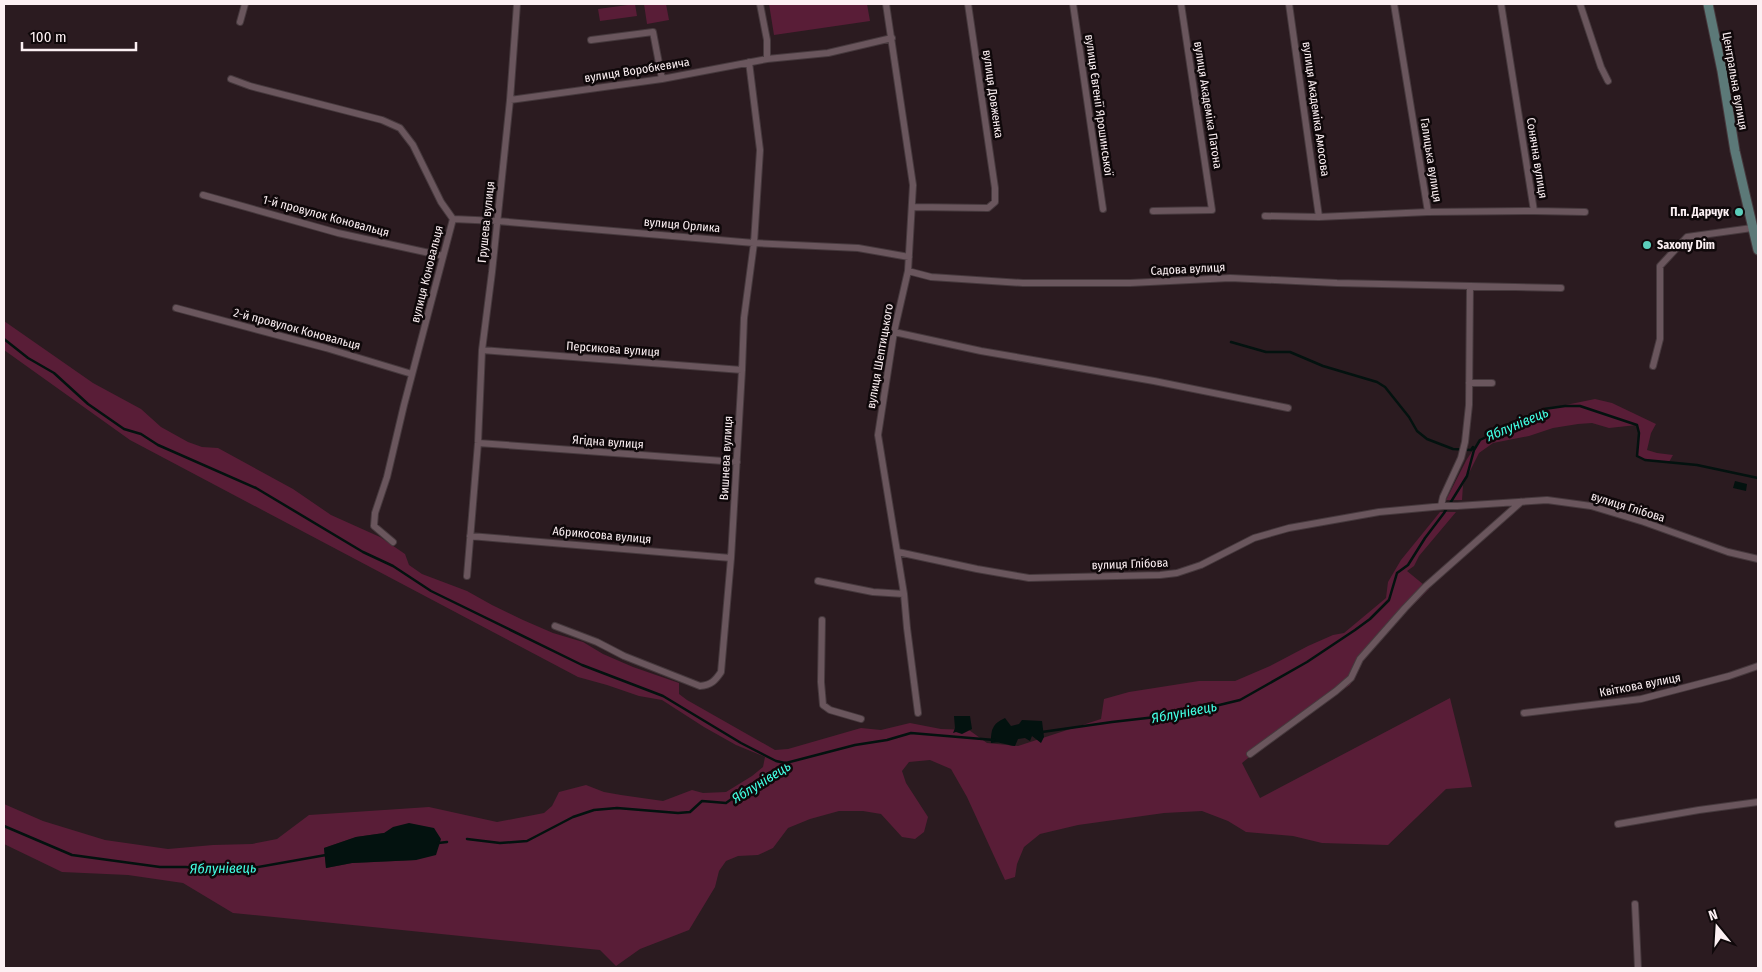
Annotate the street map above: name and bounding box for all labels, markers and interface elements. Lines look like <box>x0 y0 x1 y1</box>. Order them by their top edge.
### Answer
scale bar <box>22 20 136 52</box>
text: 100 m <box>30 28 67 46</box>
street label: Центральна вулиця <box>1719 31 1751 131</box>
street label: вулиця Євгенії Ярошинської <box>1082 33 1116 178</box>
street label: вулиця Академіка Патона <box>1191 40 1225 170</box>
street label: вулиця Академіка Амосова <box>1300 41 1332 177</box>
street label: вулиця Довженка <box>980 49 1006 139</box>
street label: вулиця Воробкевича <box>583 55 691 85</box>
street label: Галицька вулиця <box>1417 117 1445 203</box>
street label: Сонячна вулиця <box>1524 117 1550 199</box>
street label: Грушева вулиця <box>475 180 497 264</box>
street label: 1-й провулок Коновальця <box>261 192 391 240</box>
place label: П.п. Дарчук <box>1670 205 1730 219</box>
marker: П.п. Дарчук <box>1733 206 1745 218</box>
street label: вулиця Орлика <box>643 215 721 235</box>
street label: вулиця Коновальця <box>408 224 446 324</box>
place label: Saxony Dim <box>1657 238 1715 252</box>
marker: Saxony Dim <box>1641 239 1653 251</box>
street label: Садова вулиця <box>1150 260 1226 278</box>
street label: вулиця Шептицького <box>864 302 896 410</box>
street label: 2-й провулок Коновальця <box>232 305 362 353</box>
street label: Персикова вулиця <box>566 339 660 359</box>
water label: Яблунівець <box>1482 404 1551 446</box>
street label: Вишнева вулиця <box>717 415 735 501</box>
street label: Ягідна вулиця <box>572 433 644 451</box>
street label: вулиця Глібова <box>1589 489 1667 525</box>
street label: Абрикосова вулиця <box>552 524 652 546</box>
street label: вулиця Глібова <box>1091 556 1169 572</box>
street label: Квіткова вулиця <box>1598 670 1682 700</box>
water label: Яблунівець <box>1149 698 1218 727</box>
water label: Яблунівець <box>728 758 794 808</box>
water label: Яблунівець <box>189 859 256 878</box>
north arrow <box>1692 902 1742 952</box>
text: N <box>1707 906 1720 924</box>

